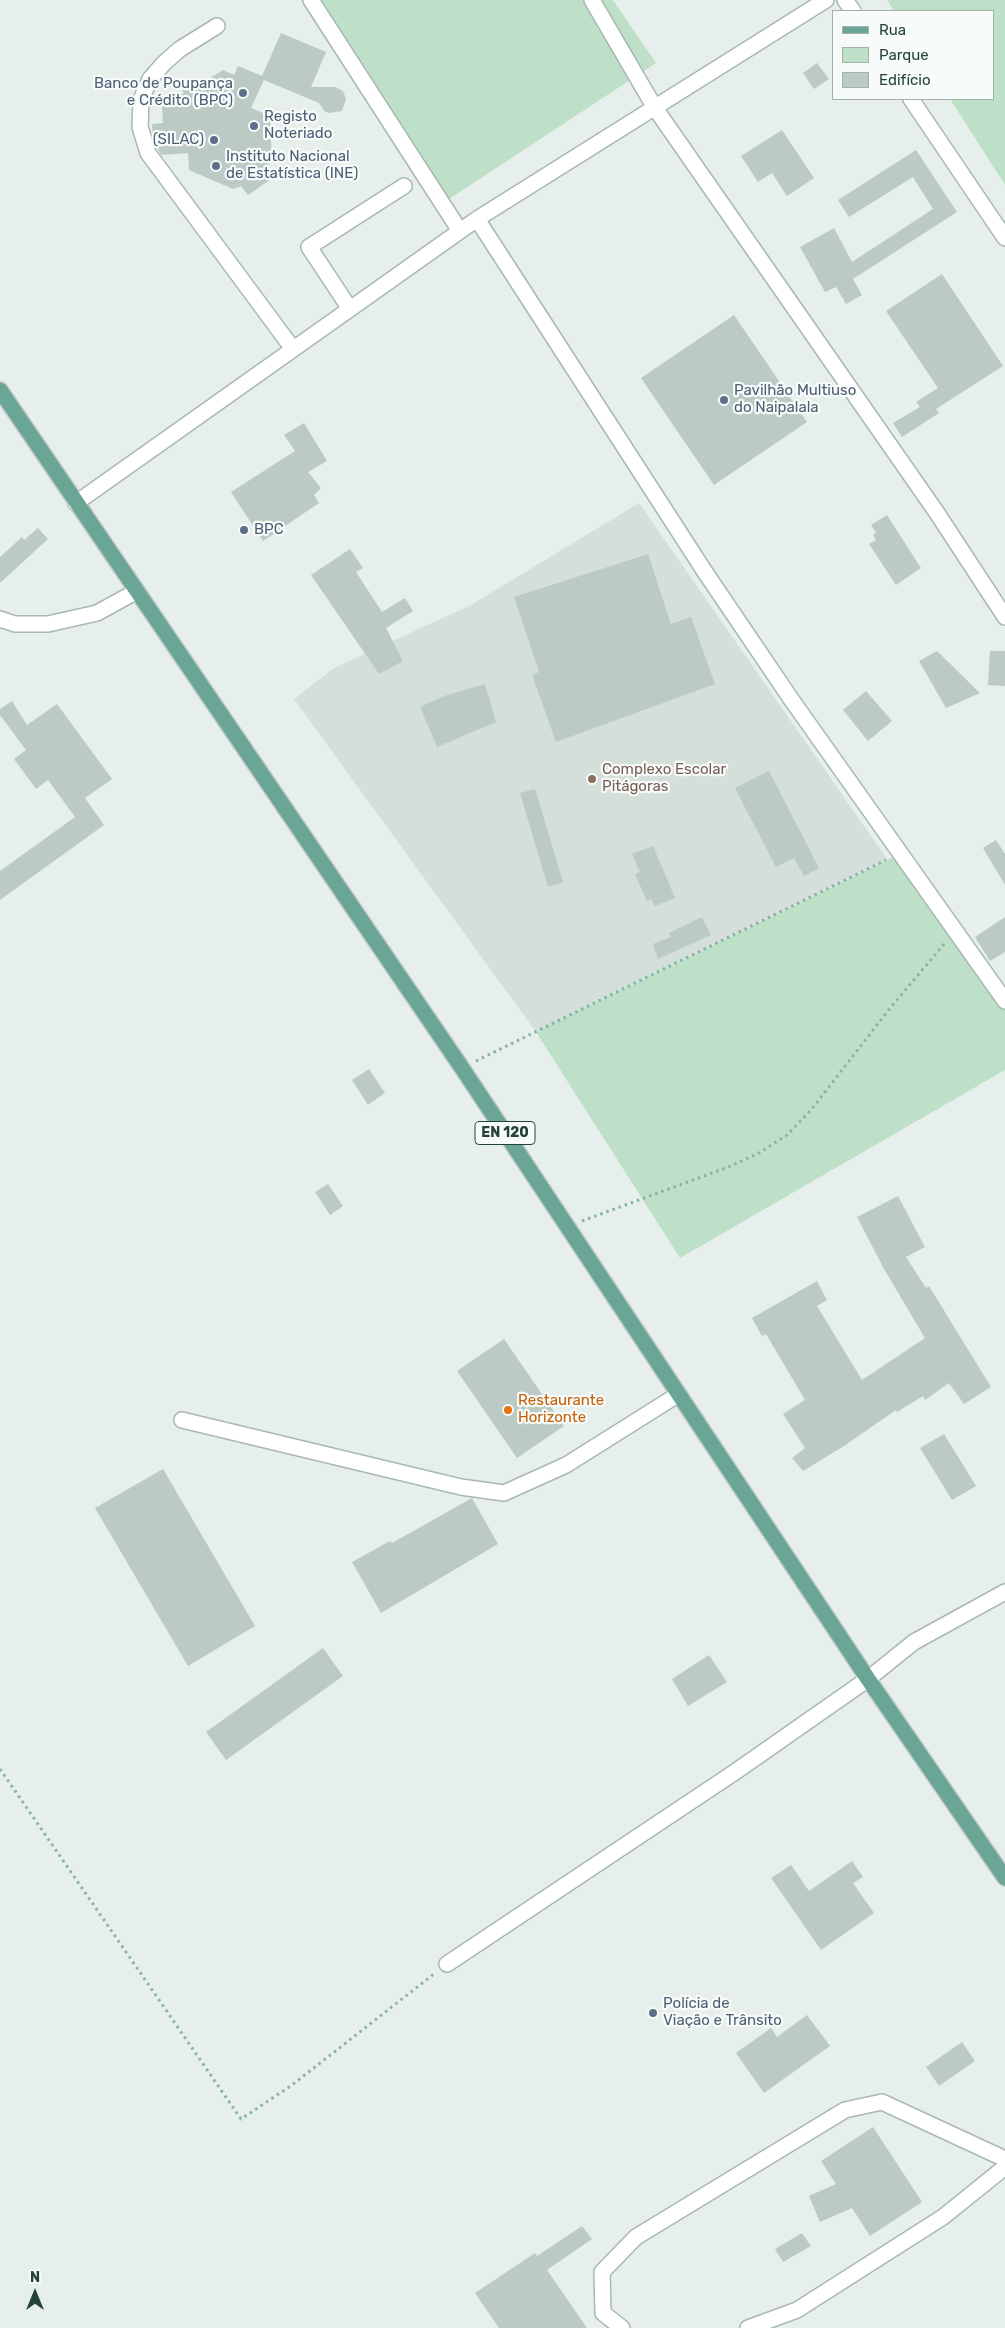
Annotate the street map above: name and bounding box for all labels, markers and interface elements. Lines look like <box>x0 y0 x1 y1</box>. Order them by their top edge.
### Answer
legend <box>832 10 995 100</box>
text: Rua <box>879 21 906 39</box>
text: Parque <box>879 46 929 64</box>
text: Edifício <box>879 71 931 89</box>
place label: Banco de Poupança e Crédito (BPC) <box>94 75 233 110</box>
marker: Banco de Poupança e Crédito (BPC) <box>237 87 249 99</box>
place label: Registo Noteriado <box>264 108 332 143</box>
marker: Registo Noteriado <box>248 120 260 132</box>
place label: (SILAC) <box>153 131 204 149</box>
marker: (SILAC) <box>208 134 220 146</box>
place label: Instituto Nacional de Estatística (INE) <box>226 148 358 183</box>
marker: Instituto Nacional de Estatística (INE) <box>210 160 222 172</box>
place label: Pavilhão Multiuso do Naipalala <box>734 382 856 417</box>
marker: Pavilhão Multiuso do Naipalala <box>718 394 730 406</box>
place label: BPC <box>254 521 284 539</box>
marker: BPC <box>238 524 250 536</box>
place label: Complexo Escolar Pitágoras <box>602 761 726 796</box>
marker: Complexo Escolar Pitágoras <box>586 773 598 785</box>
road number: EN 120 <box>475 1122 535 1144</box>
place label: Restaurante Horizonte <box>518 1392 604 1427</box>
marker: Restaurante Horizonte <box>502 1404 514 1416</box>
place label: Polícia de Viação e Trânsito <box>663 1995 782 2030</box>
marker: Polícia de Viação e Trânsito <box>647 2007 659 2019</box>
north arrow <box>10 2268 60 2318</box>
text: N <box>30 2269 40 2286</box>

